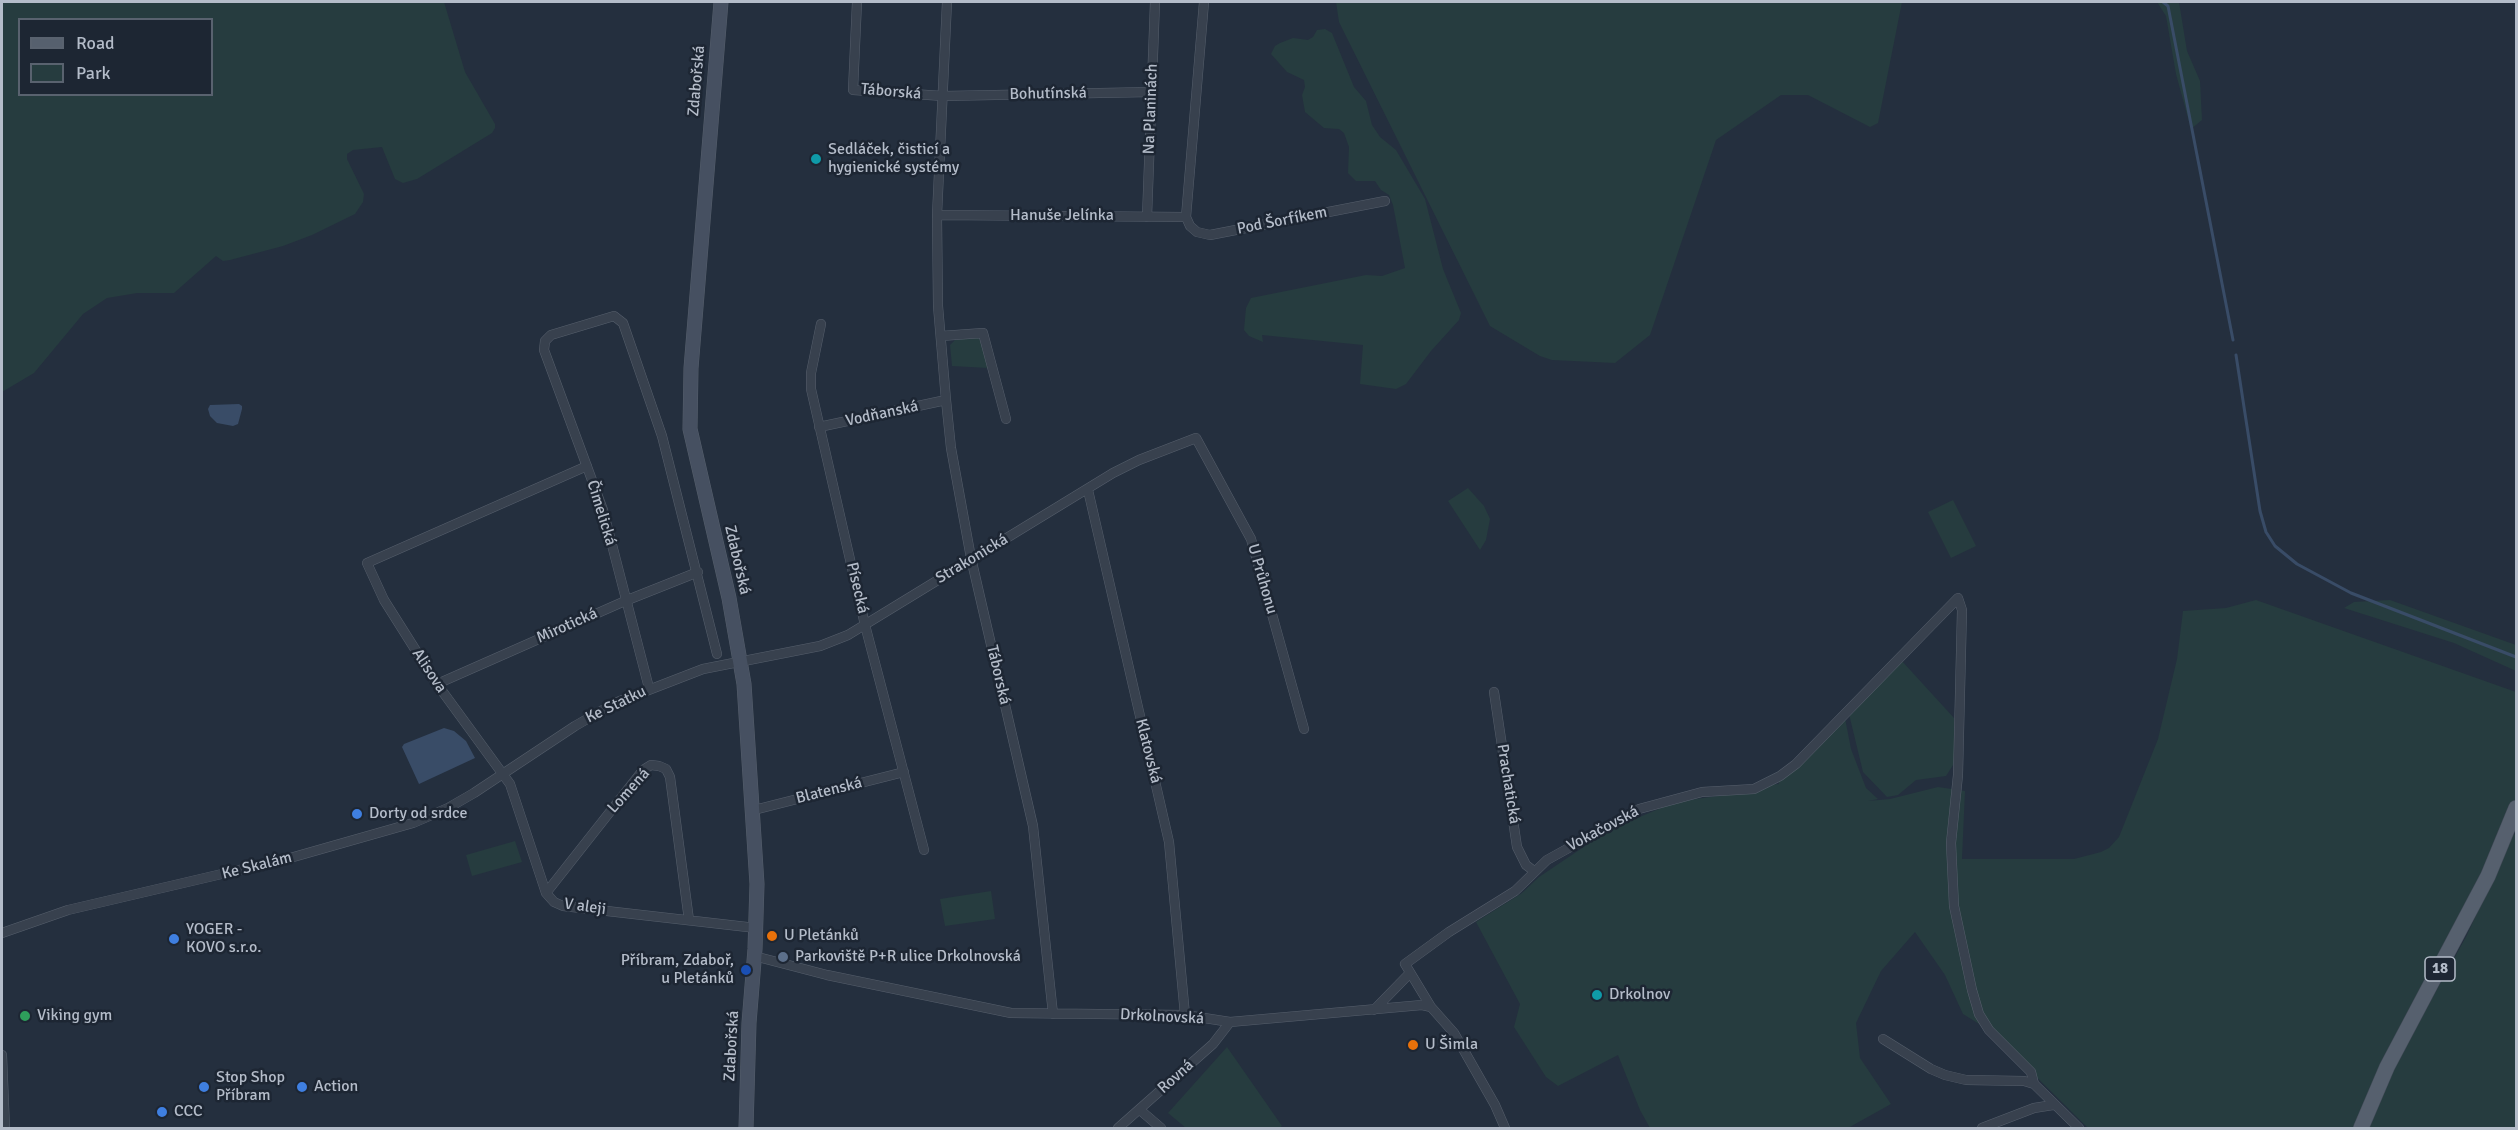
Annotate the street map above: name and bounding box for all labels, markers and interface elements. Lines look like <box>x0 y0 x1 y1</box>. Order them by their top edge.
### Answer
legend <box>18 18 213 96</box>
text: Road <box>76 32 115 54</box>
street label: Zdabořská <box>684 45 710 117</box>
text: Park <box>76 62 111 84</box>
street label: Na Planinách <box>1140 63 1162 155</box>
street label: Táborská <box>860 80 922 104</box>
street label: Bohutínská <box>1009 84 1087 104</box>
place label: Sedláček, čisticí a hygienické systémy <box>828 140 959 178</box>
marker: Sedláček, čisticí a hygienické systémy <box>809 152 823 166</box>
street label: Pod Šorfíkem <box>1235 203 1329 239</box>
street label: Hanuše Jelínka <box>1010 206 1114 226</box>
street label: Vodňanská <box>844 397 920 431</box>
street label: Čimelická <box>582 478 620 548</box>
street label: Zdabořská <box>720 523 754 597</box>
street label: Strakonická <box>932 530 1012 588</box>
street label: U Průhonu <box>1243 542 1281 616</box>
street label: Písecká <box>842 560 872 616</box>
street label: Mirotická <box>534 604 600 648</box>
street label: Táborská <box>982 643 1014 707</box>
street label: Alisova <box>408 645 450 697</box>
street label: Ke Statku <box>582 682 650 728</box>
street label: Klatovská <box>1131 717 1165 785</box>
street label: Prachatická <box>1492 743 1524 825</box>
street label: Lomená <box>604 765 654 817</box>
street label: Blatenská <box>794 773 864 809</box>
street label: Vokačovská <box>1564 802 1642 856</box>
place label: Dorty od srdce <box>369 804 468 824</box>
marker: Dorty od srdce <box>350 807 364 821</box>
street label: Ke Skalám <box>220 848 294 884</box>
street label: V aleji <box>563 895 607 919</box>
place label: YOGER - KOVO s.r.o. <box>186 920 261 958</box>
place label: U Pletánků <box>784 926 859 946</box>
marker: U Pletánků <box>765 929 779 943</box>
marker: YOGER - KOVO s.r.o. <box>167 932 181 946</box>
place label: Parkoviště P+R ulice Drkolnovská <box>795 947 1021 967</box>
marker: Parkoviště P+R ulice Drkolnovská <box>776 950 790 964</box>
place label: Příbram, Zdaboř, u Pletánků <box>621 951 734 989</box>
road number: 18 <box>2425 957 2455 981</box>
marker: Příbram, Zdaboř, u Pletánků <box>739 963 753 977</box>
place label: Drkolnov <box>1609 985 1670 1005</box>
marker: Drkolnov <box>1590 988 1604 1002</box>
street label: Drkolnovská <box>1119 1005 1205 1029</box>
place label: Viking gym <box>37 1006 112 1026</box>
marker: Viking gym <box>18 1009 32 1023</box>
street label: Zdabořská <box>721 1010 743 1082</box>
place label: U Šimla <box>1425 1035 1478 1055</box>
marker: U Šimla <box>1406 1038 1420 1052</box>
street label: Rovná <box>1154 1056 1198 1098</box>
place label: Stop Shop Příbram <box>216 1068 285 1106</box>
place label: Action <box>314 1077 358 1097</box>
marker: Stop Shop Příbram <box>197 1080 211 1094</box>
marker: Action <box>295 1080 309 1094</box>
place label: CCC <box>174 1102 203 1122</box>
marker: CCC <box>155 1105 169 1119</box>

